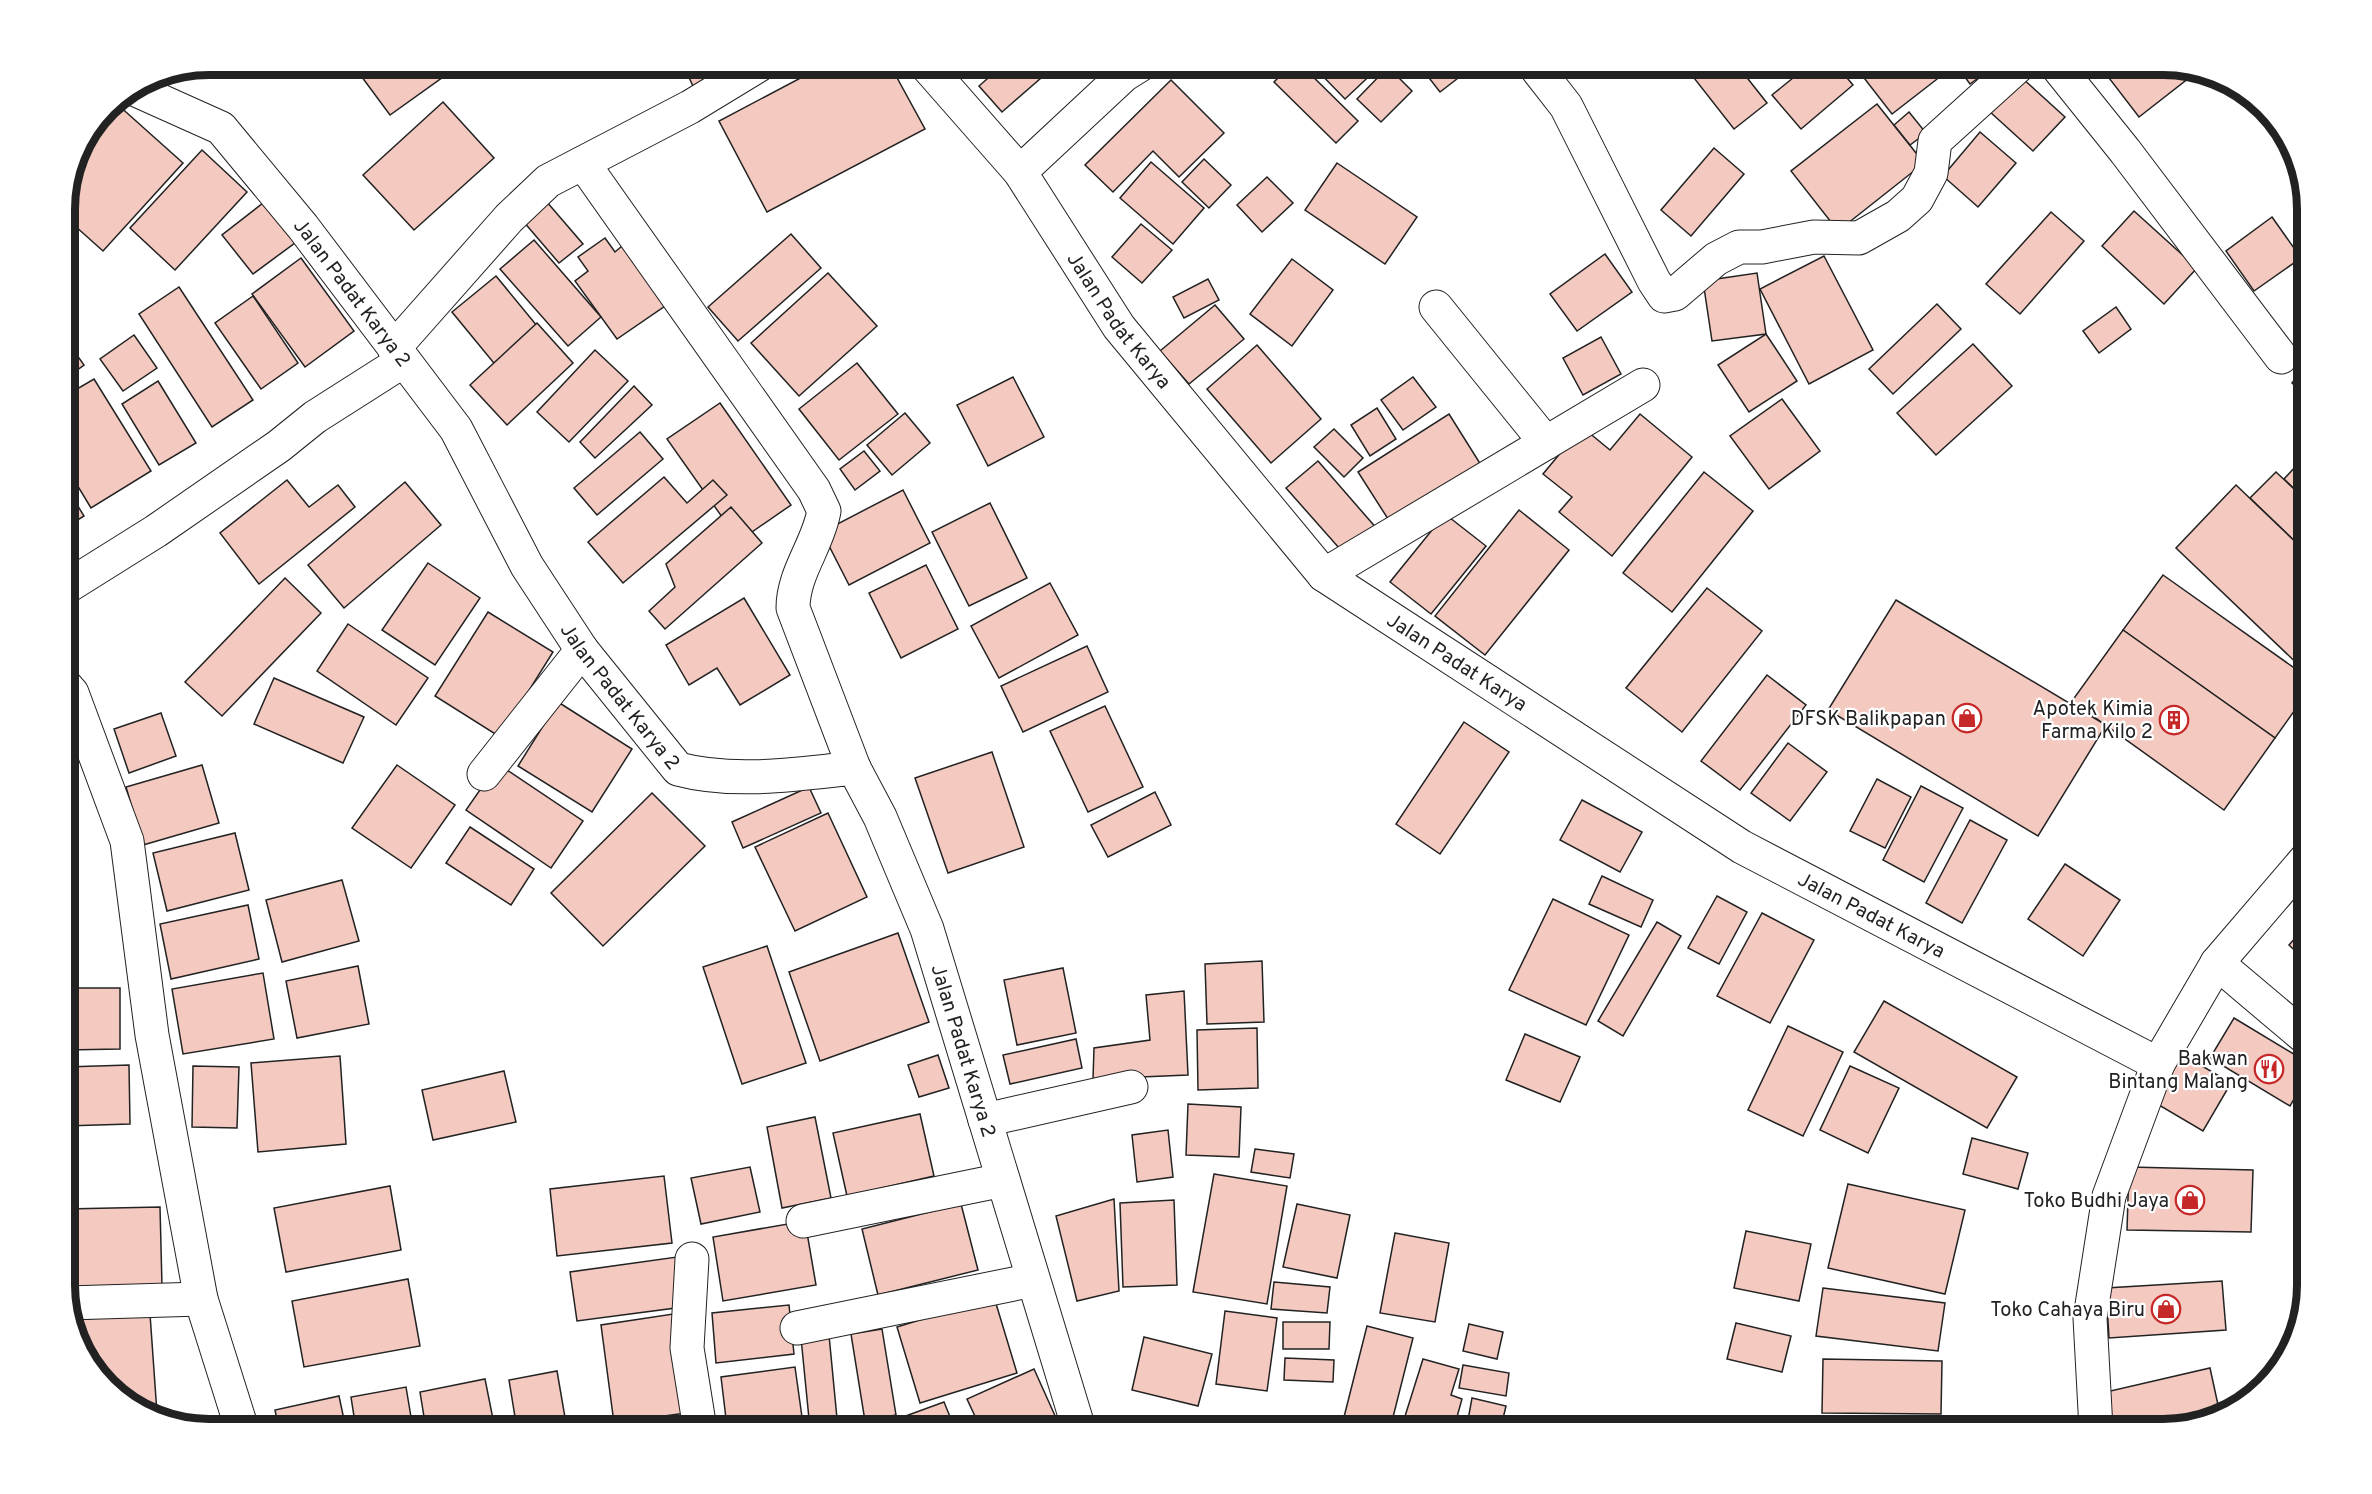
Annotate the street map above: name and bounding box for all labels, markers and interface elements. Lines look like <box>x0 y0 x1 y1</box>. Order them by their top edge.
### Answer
street label: Jalan Padat Karya 2 <box>287 214 416 373</box>
street label: Jalan Padat Karya <box>1060 248 1176 395</box>
street label: Jalan Padat Karya <box>1381 608 1531 719</box>
street label: Jalan Padat Karya 2 <box>553 619 685 776</box>
place label: Apotek Kimia Farma Kilo 2 <box>2033 697 2153 746</box>
shop icon: DFSK Balikpapan <box>1951 702 1983 734</box>
building icon: Apotek Kimia Farma Kilo 2 <box>2158 704 2190 736</box>
place label: DFSK Balikpapan <box>1791 707 1946 733</box>
street label: Jalan Padat Karya <box>1793 867 1949 966</box>
street label: Jalan Padat Karya 2 <box>924 962 1001 1141</box>
place label: Bakwan Bintang Malang <box>2108 1047 2248 1096</box>
restaurant icon: Bakwan Bintang Malang <box>2253 1053 2285 1085</box>
shop icon: Toko Budhi Jaya <box>2174 1184 2206 1216</box>
place label: Toko Budhi Jaya <box>2023 1189 2169 1215</box>
shop icon: Toko Cahaya Biru <box>2150 1293 2182 1325</box>
place label: Toko Cahaya Biru <box>1990 1298 2145 1324</box>

